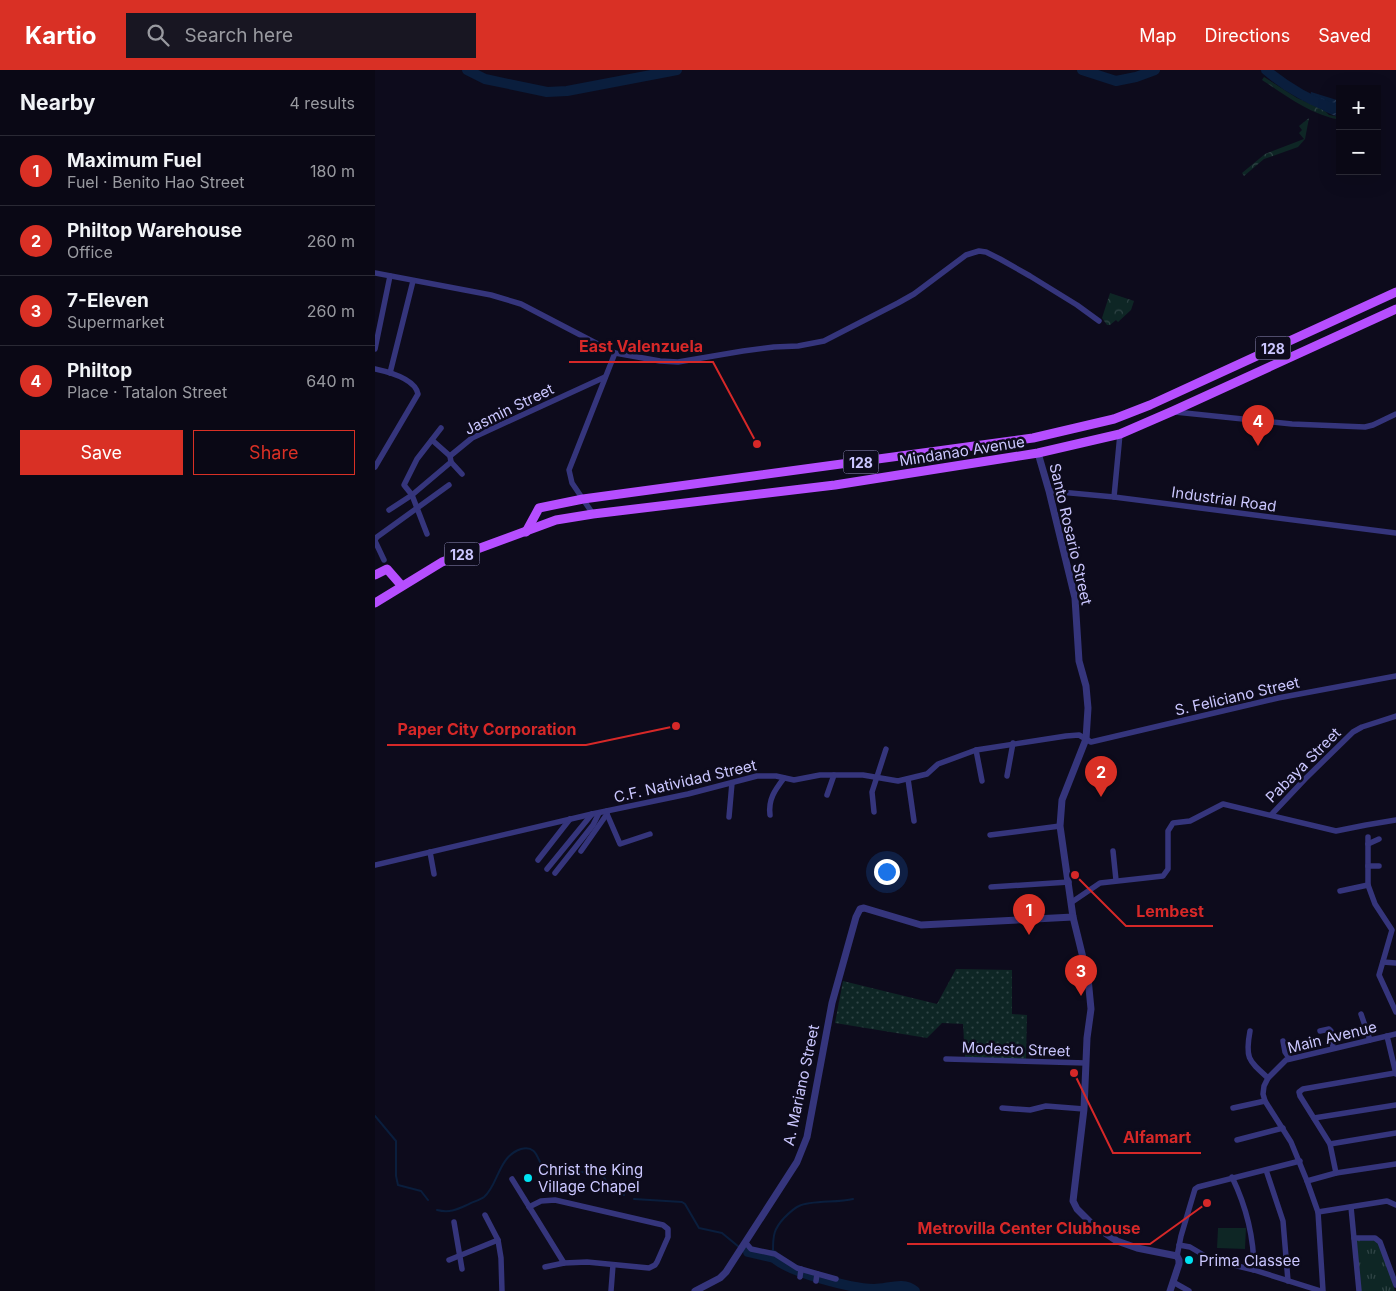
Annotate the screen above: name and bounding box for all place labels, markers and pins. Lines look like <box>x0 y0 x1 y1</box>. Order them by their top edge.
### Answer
callout: East Valenzuela <box>569 331 713 362</box>
pin: 4 <box>1242 405 1274 446</box>
callout: Paper City Corporation <box>387 714 586 745</box>
pin: 2 <box>1085 756 1117 797</box>
pin: 1 <box>1013 894 1045 935</box>
callout: Lembest <box>1126 895 1213 926</box>
pin: 3 <box>1065 955 1097 996</box>
callout: Alfamart <box>1113 1122 1201 1153</box>
place label: Christ the King Village Chapel <box>538 1160 643 1196</box>
marker: Christ the King Village Chapel <box>522 1172 534 1184</box>
callout: Metrovilla Center Clubhouse <box>907 1213 1150 1244</box>
place label: Prima Classee <box>1199 1251 1300 1270</box>
marker: Prima Classee <box>1183 1254 1195 1266</box>

